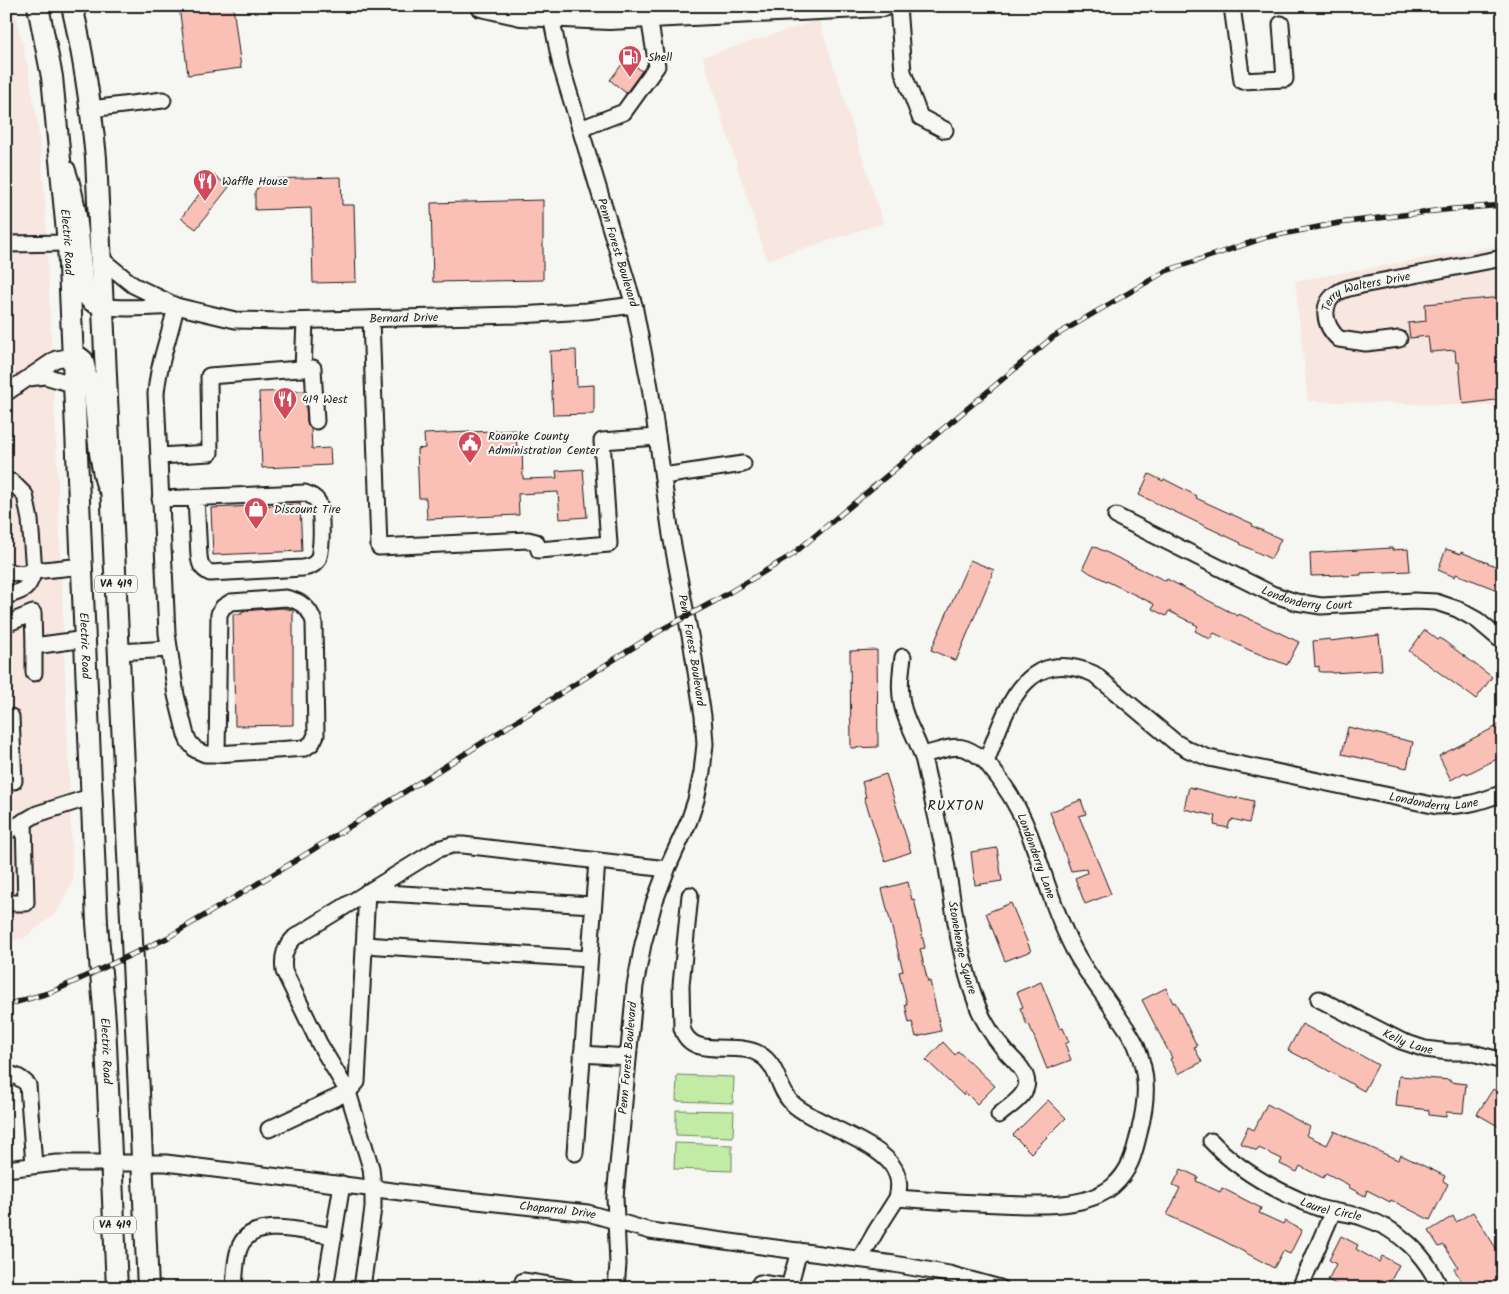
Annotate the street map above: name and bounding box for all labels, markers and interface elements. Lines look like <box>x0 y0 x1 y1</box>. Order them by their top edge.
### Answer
fuel station icon: Shell <box>617 44 643 78</box>
place label: Shell <box>648 48 672 67</box>
restaurant icon: Waffle House <box>192 168 218 202</box>
place label: Waffle House <box>222 172 289 191</box>
street label: Penn Forest Boulevard <box>592 196 644 310</box>
street label: Electric Road <box>55 208 79 276</box>
street label: Terry Walters Drive <box>1316 266 1412 313</box>
street label: Bernard Drive <box>369 308 439 328</box>
restaurant icon: 419 West <box>272 386 298 420</box>
place label: 419 West <box>302 390 348 409</box>
place label: Roanoke County Administration Center <box>488 427 600 460</box>
public building icon: Roanoke County Administration Center <box>457 430 483 464</box>
shop icon: Discount Tire <box>243 496 269 530</box>
place label: Discount Tire <box>274 500 341 519</box>
road number: VA 419 <box>95 576 137 592</box>
street label: Londonderry Court <box>1258 581 1353 616</box>
street label: Penn Forest Boulevard <box>673 593 711 708</box>
street label: Electric Road <box>74 612 96 680</box>
street label: Londonderry Lane <box>1387 787 1481 816</box>
district label: RUXTON <box>928 795 984 817</box>
street label: Londonderry Lane <box>1012 810 1061 902</box>
street label: Stonehenge Square <box>943 900 982 998</box>
street label: Penn Forest Boulevard <box>614 1000 642 1115</box>
street label: Electric Road <box>95 1017 117 1086</box>
street label: Kelly Lane <box>1379 1024 1435 1059</box>
street label: Laurel Circle <box>1297 1192 1365 1226</box>
street label: Chaparral Drive <box>519 1196 599 1225</box>
road number: VA 419 <box>94 1216 136 1234</box>

